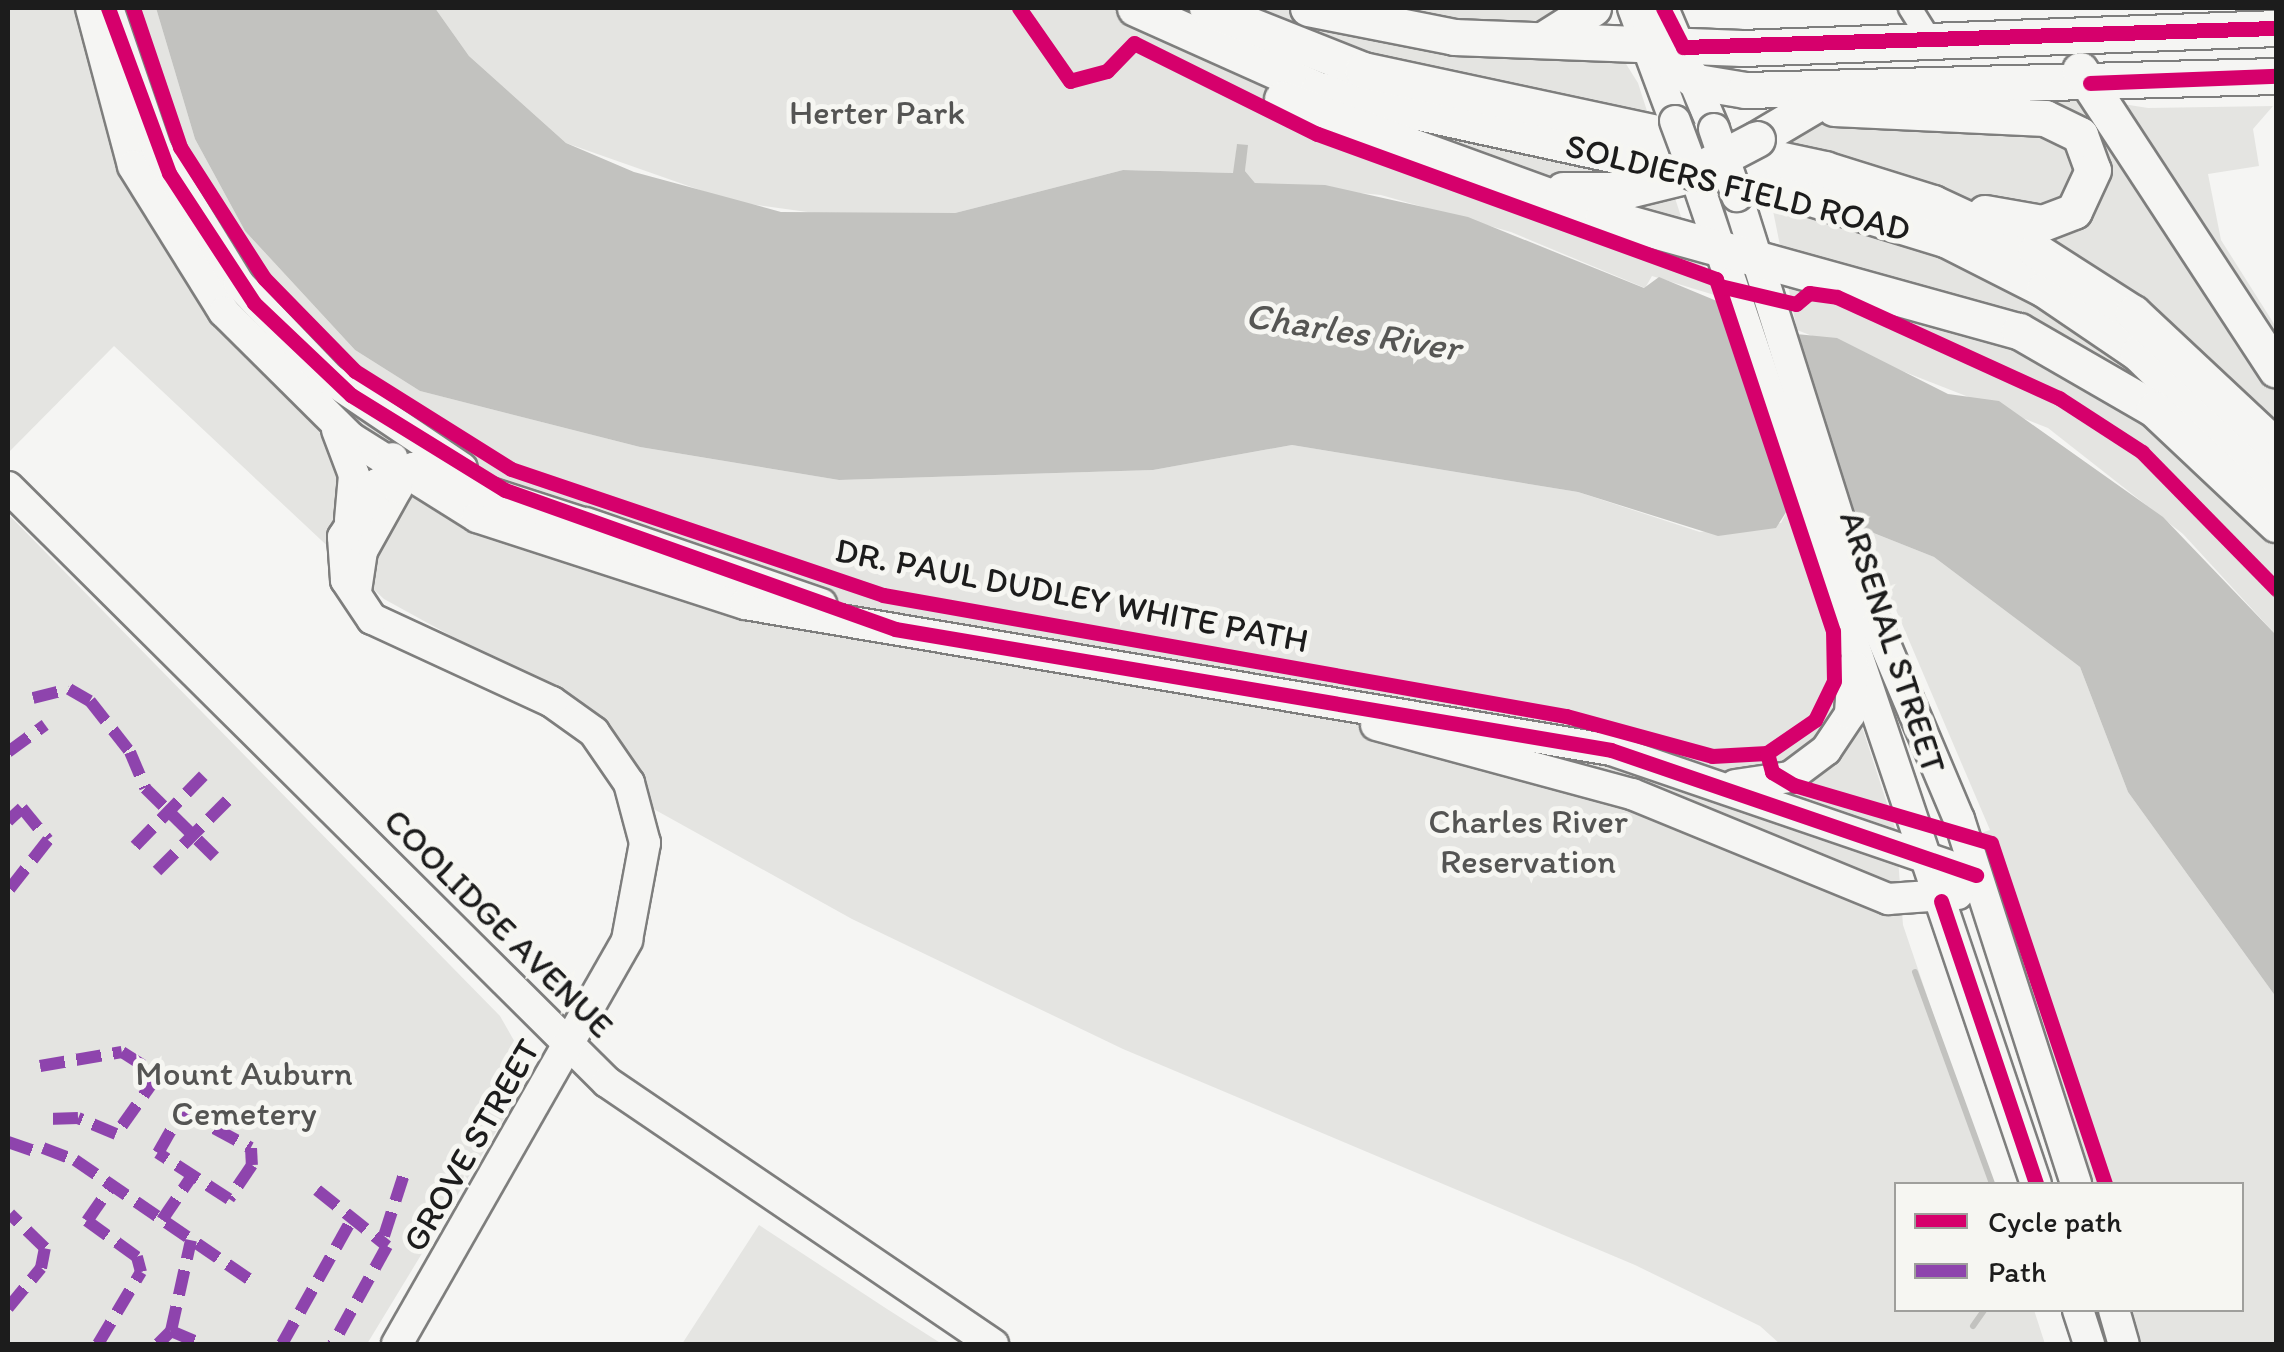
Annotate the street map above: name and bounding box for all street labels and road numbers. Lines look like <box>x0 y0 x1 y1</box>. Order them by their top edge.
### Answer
street label: SOLDIERS FIELD ROAD <box>1561 124 1915 250</box>
street label: ARSENAL STREET <box>1831 505 1955 779</box>
street label: DR. PAUL DUDLEY WHITE PATH <box>830 528 1314 662</box>
street label: COOLIDGE AVENUE <box>376 800 622 1046</box>
street label: GROVE STREET <box>393 1031 549 1259</box>

